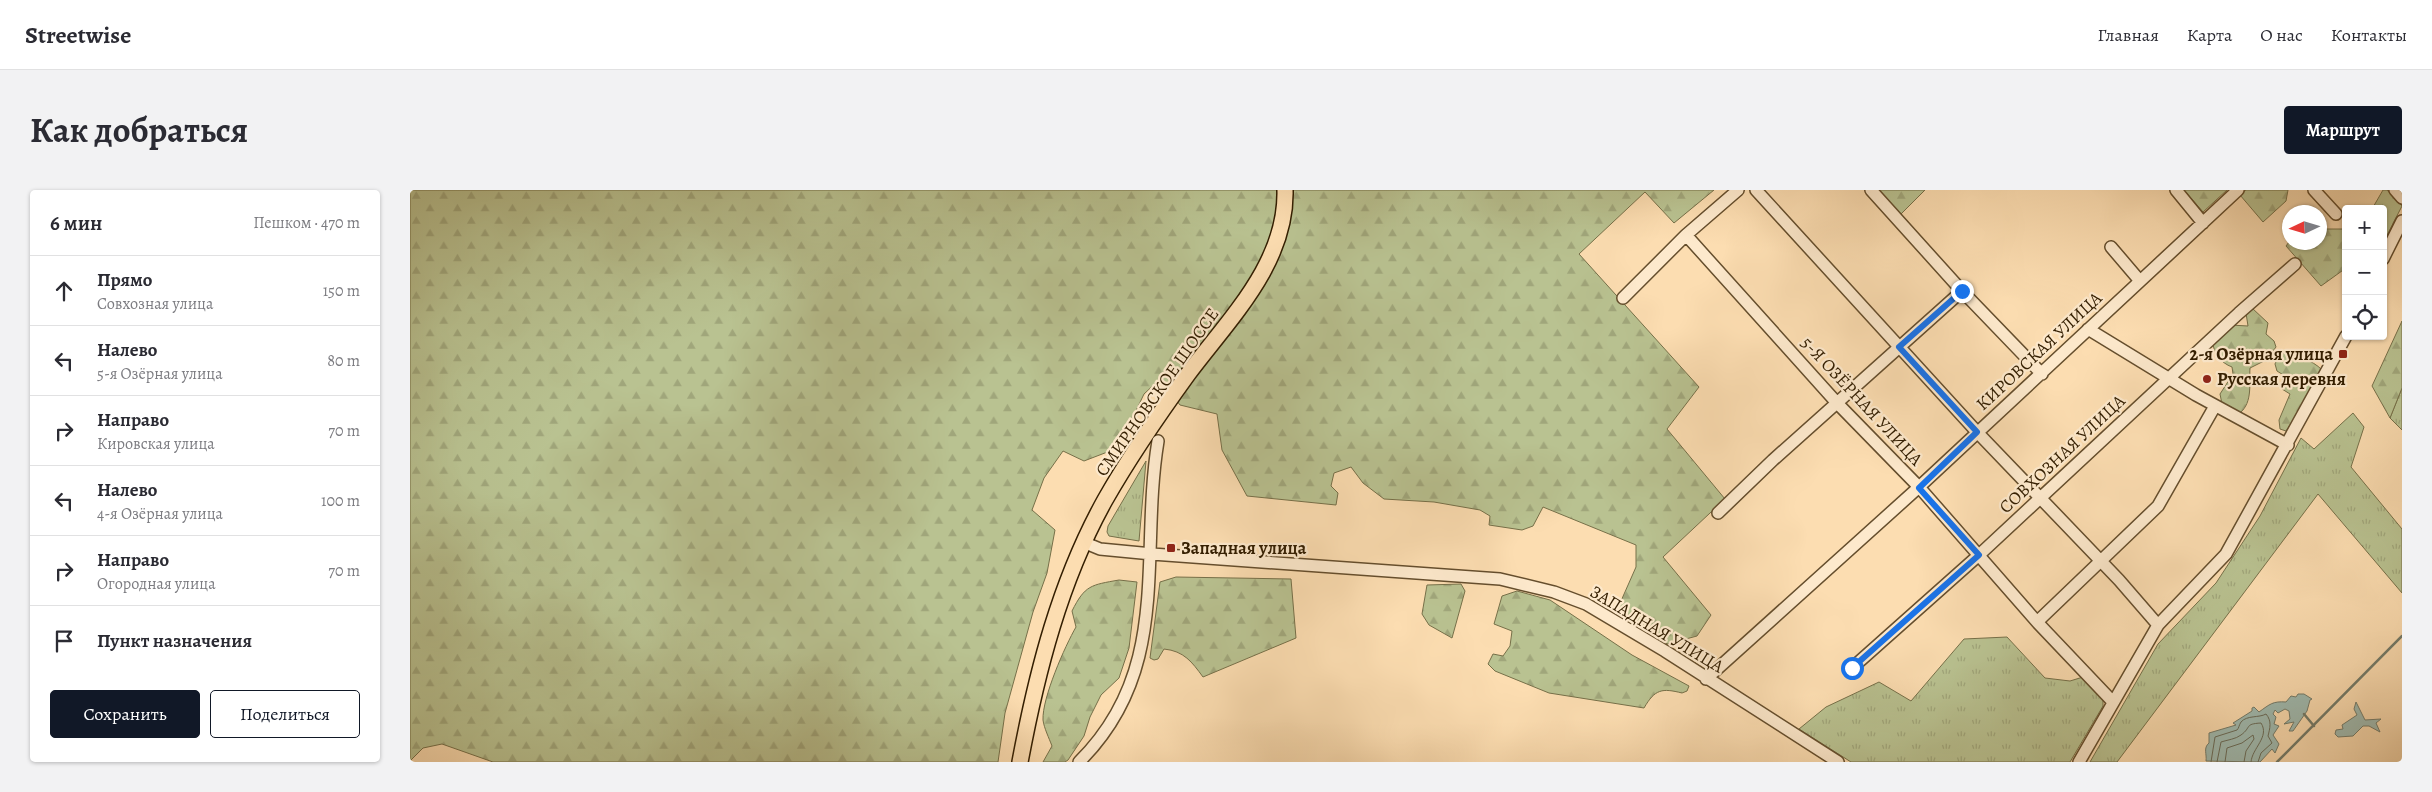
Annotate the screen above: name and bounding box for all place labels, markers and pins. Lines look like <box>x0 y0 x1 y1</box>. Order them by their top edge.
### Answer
place label: 2-я Озёрная улица <box>2190 342 2333 366</box>
marker: 2-я Озёрная улица <box>2337 348 2349 360</box>
place label: Русская деревня <box>2217 367 2346 391</box>
marker: Русская деревня <box>2201 373 2213 385</box>
place label: Западная улица <box>1181 536 1307 560</box>
marker: Западная улица <box>1165 542 1177 554</box>

